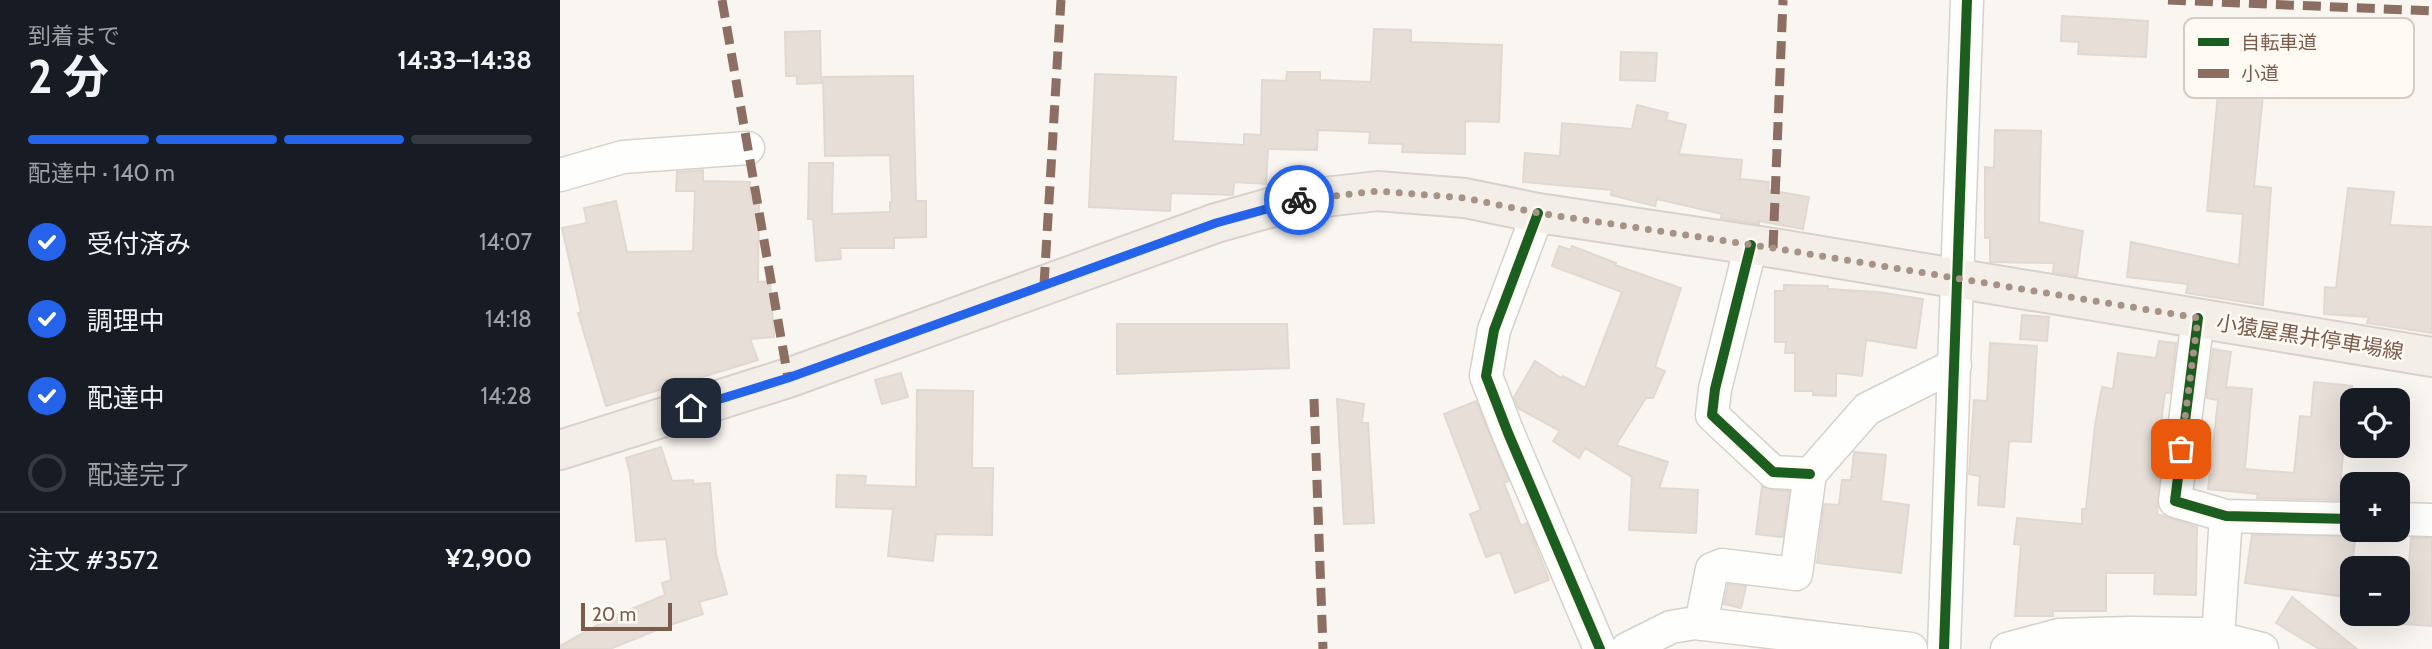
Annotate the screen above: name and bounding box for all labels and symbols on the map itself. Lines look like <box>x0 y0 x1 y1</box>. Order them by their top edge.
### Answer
legend <box>2184 18 2414 98</box>
text: 自転車道 <box>2241 31 2317 54</box>
text: 小道 <box>2241 62 2279 85</box>
courier <box>1264 165 1334 235</box>
street label: 小猿屋黒井停車場線 <box>2215 310 2405 364</box>
pin <box>661 378 721 438</box>
pin <box>2151 419 2211 479</box>
scale bar <box>581 600 672 632</box>

